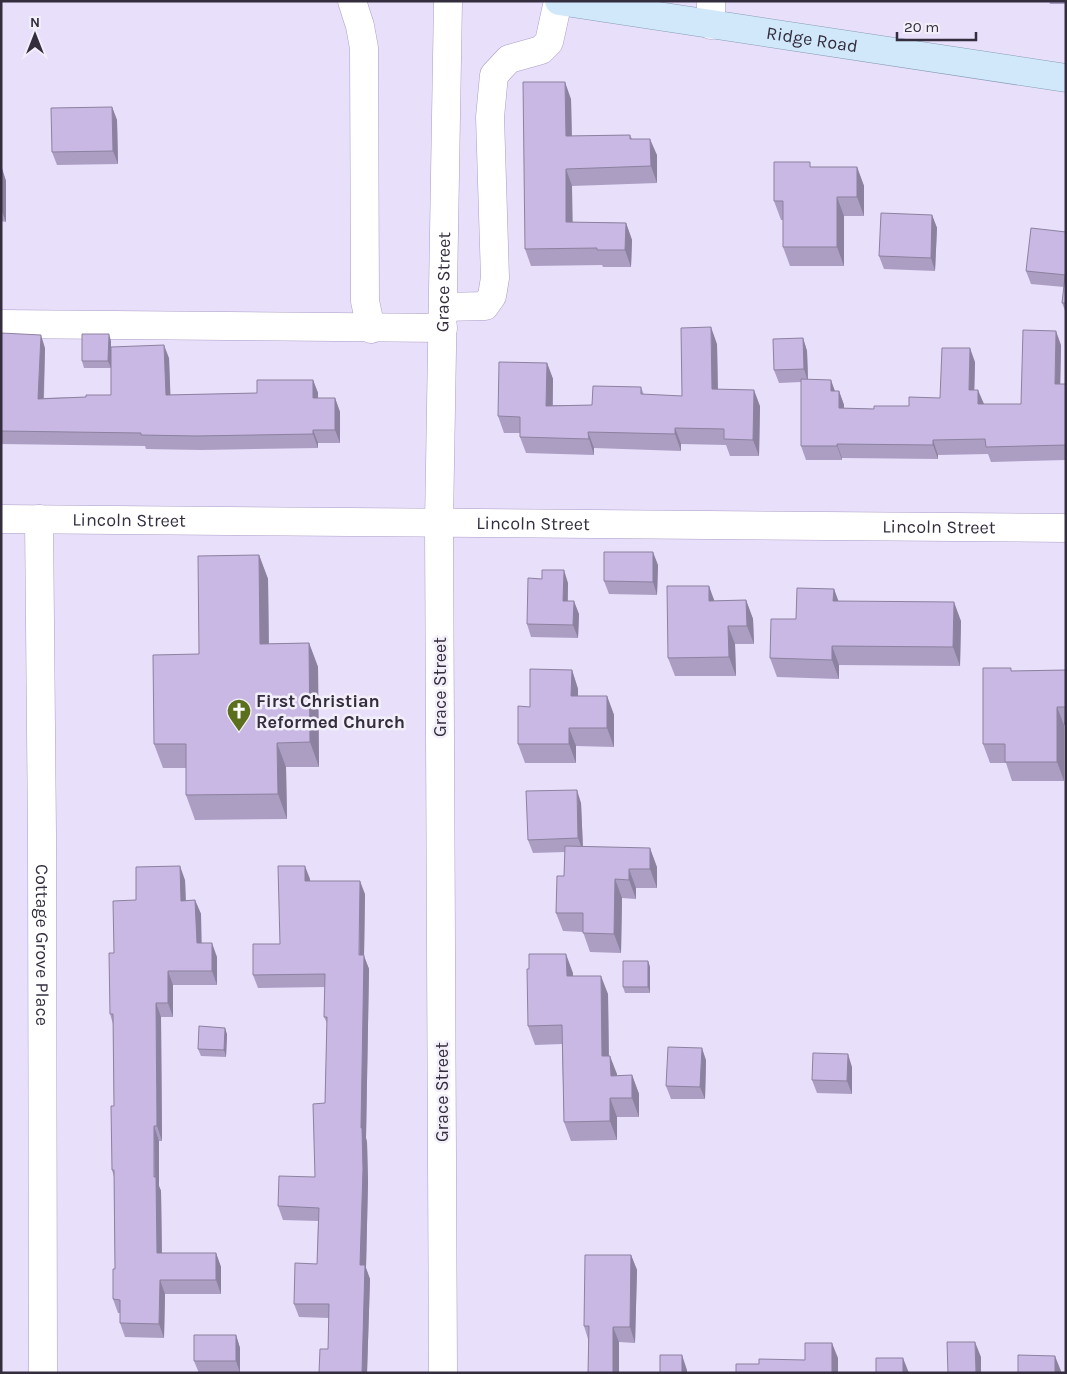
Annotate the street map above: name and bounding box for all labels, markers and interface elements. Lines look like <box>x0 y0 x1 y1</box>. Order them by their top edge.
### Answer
north arrow <box>10 10 60 60</box>
scale bar <box>897 10 976 42</box>
text: N <box>30 14 40 31</box>
text: 20 m <box>904 18 939 36</box>
street label: Ridge Road <box>765 22 859 57</box>
street label: Grace Street <box>431 231 455 332</box>
street label: Lincoln Street <box>72 509 186 532</box>
street label: Lincoln Street <box>476 512 590 535</box>
street label: Lincoln Street <box>882 515 996 538</box>
street label: Grace Street <box>429 637 451 737</box>
place label: First Christian Reformed Church <box>256 690 405 733</box>
church icon: First Christian Reformed Church <box>226 698 252 732</box>
street label: Cottage Grove Place <box>31 864 53 1026</box>
street label: Grace Street <box>431 1042 453 1142</box>

